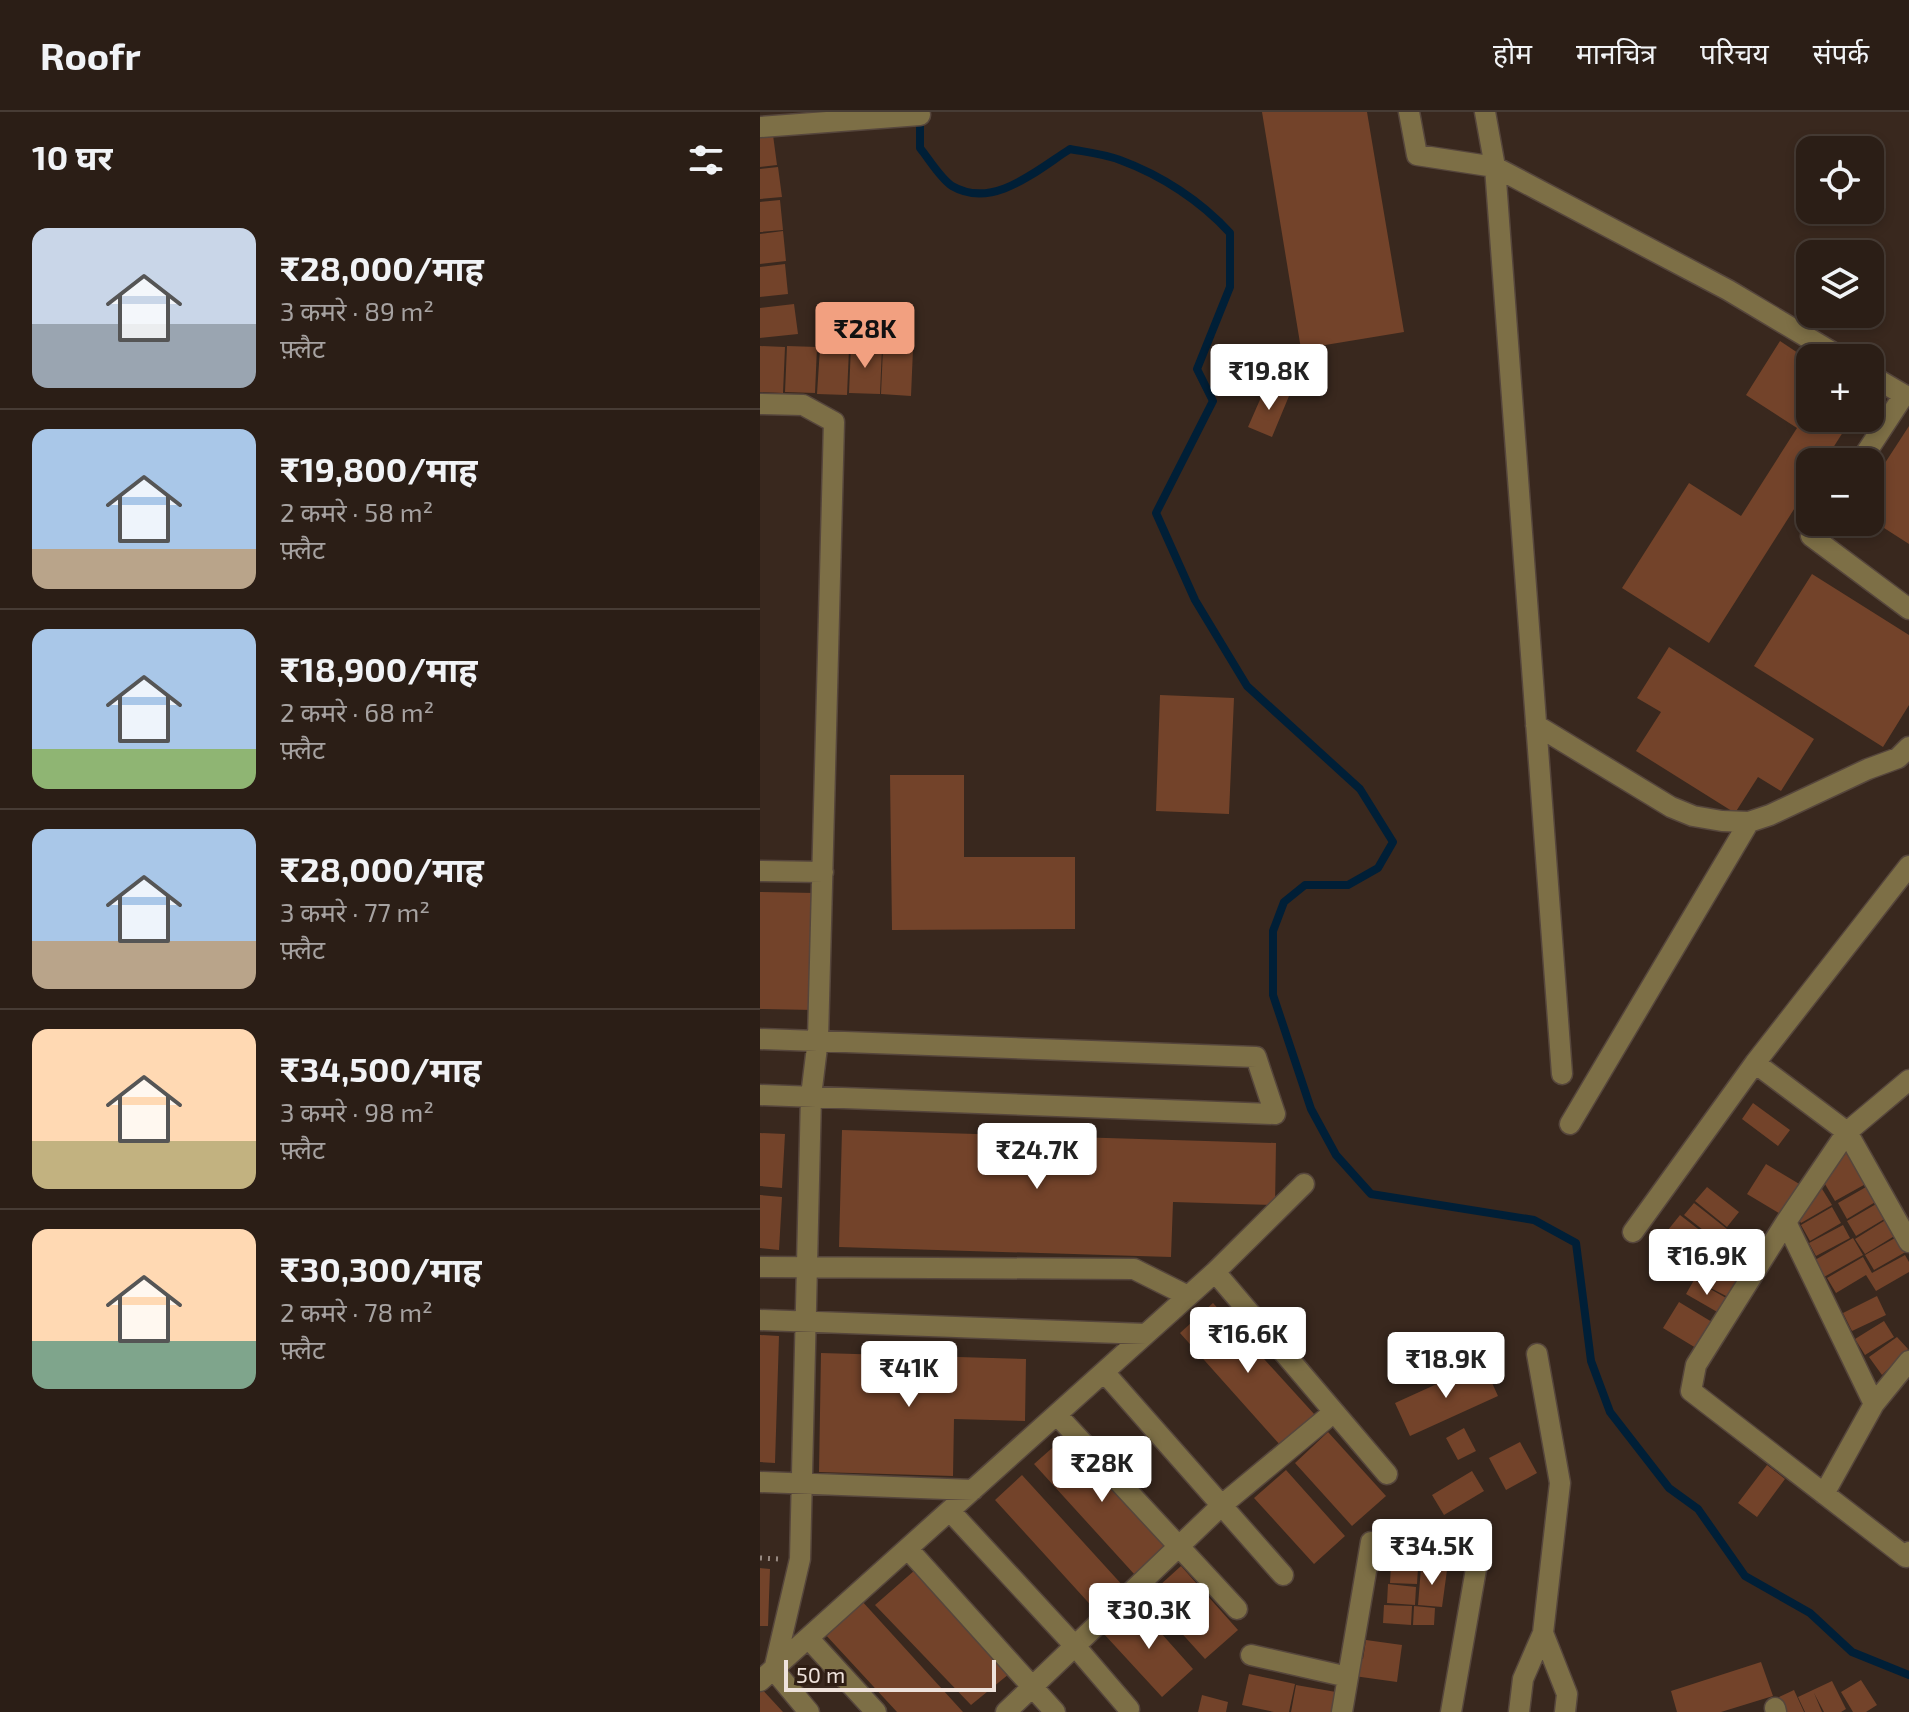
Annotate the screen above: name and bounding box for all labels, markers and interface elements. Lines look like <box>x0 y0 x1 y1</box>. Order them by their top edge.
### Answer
text: Roofr <box>40 32 141 78</box>
text: होम <box>1493 36 1532 70</box>
text: मानचित्र <box>1576 36 1656 70</box>
text: परिचय <box>1700 36 1769 70</box>
text: संपर्क <box>1813 36 1869 70</box>
text: 10 घर <box>32 136 113 177</box>
map controls <box>1796 136 1884 536</box>
button: locate <box>1796 136 1884 224</box>
icon: filters <box>684 138 728 182</box>
button: layers <box>1796 240 1884 328</box>
text: ₹28,000/माह <box>280 247 484 288</box>
icon: home <box>96 260 192 356</box>
text: 3 कमरे · 89 m² <box>280 295 434 326</box>
pin: ₹28K <box>818 302 912 370</box>
text: ₹28K <box>833 312 897 343</box>
text: फ़्लैट <box>280 332 325 363</box>
pin: ₹19.8K <box>1204 344 1334 412</box>
button: + <box>1796 344 1884 432</box>
text: ₹19.8K <box>1229 354 1309 385</box>
text: ₹19,800/माह <box>280 448 477 489</box>
button: − <box>1796 448 1884 536</box>
icon: home <box>96 461 192 557</box>
text: 2 कमरे · 58 m² <box>280 496 433 527</box>
text: फ़्लैट <box>280 533 325 564</box>
text: ₹18,900/माह <box>280 648 477 689</box>
icon: home <box>96 661 192 757</box>
text: 2 कमरे · 68 m² <box>280 696 434 727</box>
text: फ़्लैट <box>280 733 325 764</box>
text: ₹28,000/माह <box>280 848 484 889</box>
icon: home <box>96 861 192 957</box>
text: 3 कमरे · 77 m² <box>280 896 430 927</box>
text: फ़्लैट <box>280 933 325 964</box>
text: ₹34,500/माह <box>280 1048 481 1089</box>
icon: home <box>96 1061 192 1157</box>
text: 3 कमरे · 98 m² <box>280 1096 434 1127</box>
pin: ₹24.7K <box>972 1123 1102 1191</box>
text: फ़्लैट <box>280 1133 325 1164</box>
text: ₹24.7K <box>996 1133 1078 1164</box>
pin: ₹16.9K <box>1642 1229 1772 1297</box>
text: ₹16.9K <box>1667 1239 1747 1270</box>
text: ₹30,300/माह <box>280 1248 481 1289</box>
icon: home <box>96 1261 192 1357</box>
text: 2 कमरे · 78 m² <box>280 1296 433 1327</box>
pin: ₹16.6K <box>1183 1307 1313 1375</box>
text: ₹16.6K <box>1208 1317 1288 1348</box>
pin: ₹18.9K <box>1381 1332 1511 1400</box>
text: फ़्लैट <box>280 1333 325 1364</box>
pin: ₹41K <box>862 1341 956 1409</box>
text: ₹18.9K <box>1406 1342 1486 1373</box>
text: ₹41K <box>879 1351 939 1382</box>
pin: ₹28K <box>1055 1436 1149 1504</box>
text: ₹28K <box>1070 1446 1134 1477</box>
pin: ₹34.5K <box>1367 1519 1497 1587</box>
text: ₹34.5K <box>1390 1529 1474 1560</box>
pin: ₹30.3K <box>1084 1583 1214 1651</box>
text: ₹30.3K <box>1107 1593 1191 1624</box>
scale bar <box>784 1656 996 1692</box>
text: 50 m <box>796 1661 845 1687</box>

